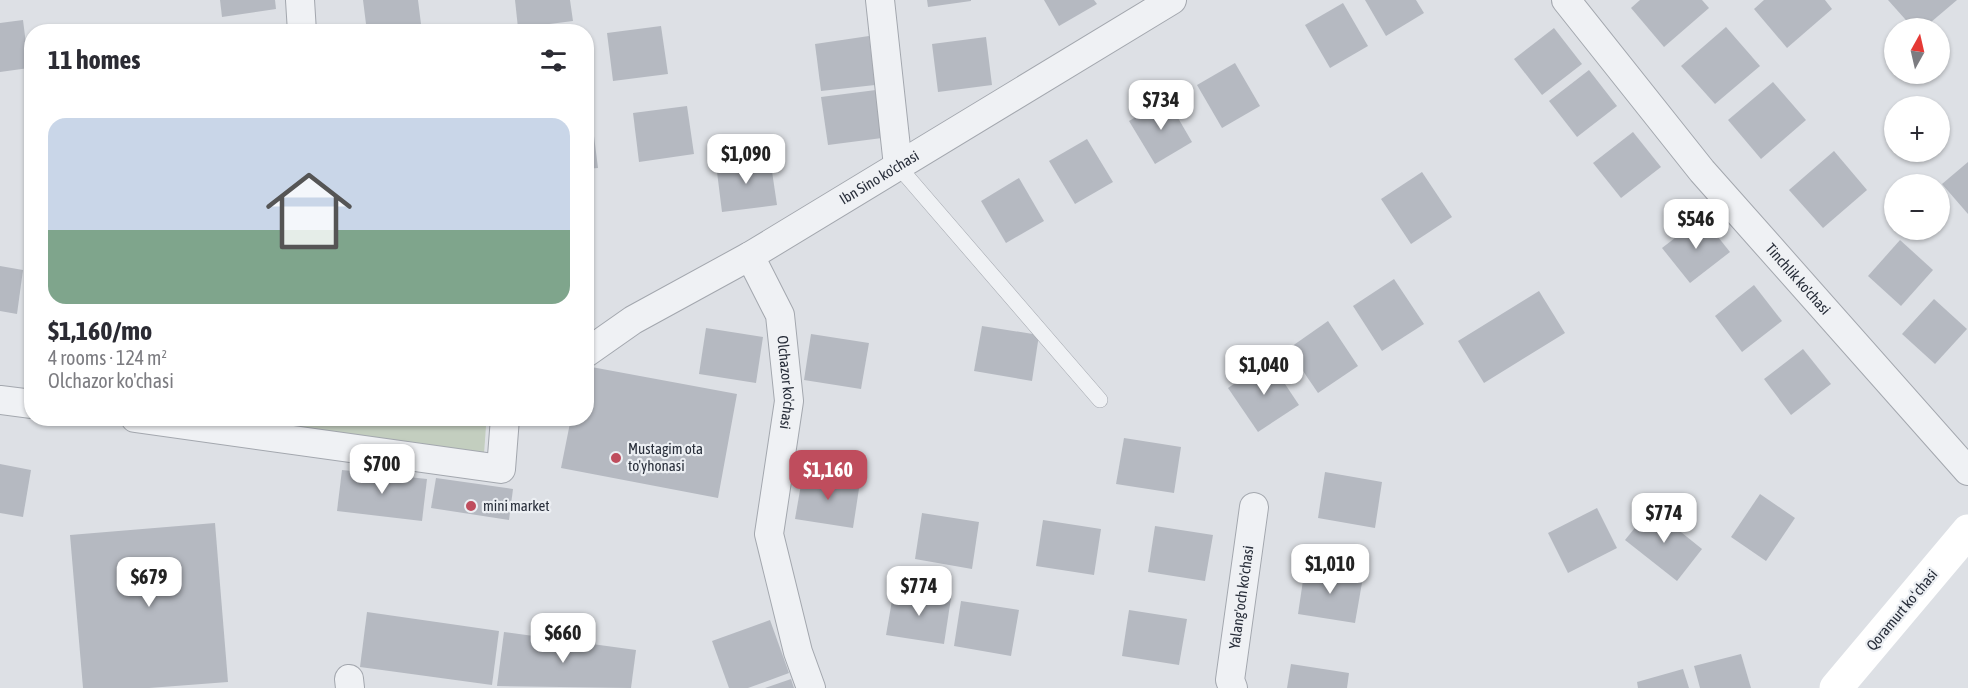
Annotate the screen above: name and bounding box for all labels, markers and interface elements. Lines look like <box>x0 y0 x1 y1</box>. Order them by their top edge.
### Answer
north arrow <box>1884 18 1950 84</box>
map controls <box>1884 18 1950 240</box>
icon: filters <box>537 44 570 77</box>
text: 11 homes <box>48 45 141 75</box>
pin: $734 <box>1125 80 1197 131</box>
text: $734 <box>1143 88 1179 111</box>
button: + <box>1884 96 1950 162</box>
pin: $1,090 <box>697 134 795 185</box>
text: $1,090 <box>721 142 771 165</box>
street label: Ibn Sino ko'chasi <box>836 147 922 208</box>
icon: home <box>255 157 363 265</box>
button: − <box>1884 174 1950 240</box>
pin: $546 <box>1660 199 1732 250</box>
text: $546 <box>1678 207 1714 230</box>
street label: Tinchlik ko'chasi <box>1762 240 1834 318</box>
text: $1,160/mo <box>48 316 152 346</box>
street label: Olchazor ko'chasi <box>774 335 798 431</box>
pin: $1,040 <box>1215 345 1313 396</box>
text: 4 rooms · 124 m² <box>48 346 167 369</box>
text: $1,040 <box>1239 353 1289 376</box>
text: Olchazor ko'chasi <box>48 369 174 392</box>
place label: Mustagim ota to'yhonasi <box>628 440 703 474</box>
pin: $700 <box>346 444 418 495</box>
pin: $1,160 <box>779 450 877 501</box>
marker: Mustagim ota to'yhonasi <box>609 451 623 465</box>
text: $700 <box>364 452 400 475</box>
text: $1,160 <box>803 458 853 481</box>
pin: $774 <box>1628 493 1700 544</box>
place label: mini market <box>483 497 550 514</box>
marker: mini market <box>464 499 478 513</box>
text: $774 <box>1646 501 1682 524</box>
street label: Yalang'och ko'chasi <box>1225 544 1257 650</box>
pin: $1,010 <box>1281 544 1379 595</box>
text: $1,010 <box>1305 552 1355 575</box>
pin: $679 <box>113 557 185 608</box>
text: $679 <box>131 565 167 588</box>
pin: $774 <box>883 566 955 617</box>
street label: Qoramurt koʻchasi <box>1863 566 1941 654</box>
text: $774 <box>901 574 937 597</box>
pin: $660 <box>527 613 599 664</box>
text: $660 <box>545 621 581 644</box>

